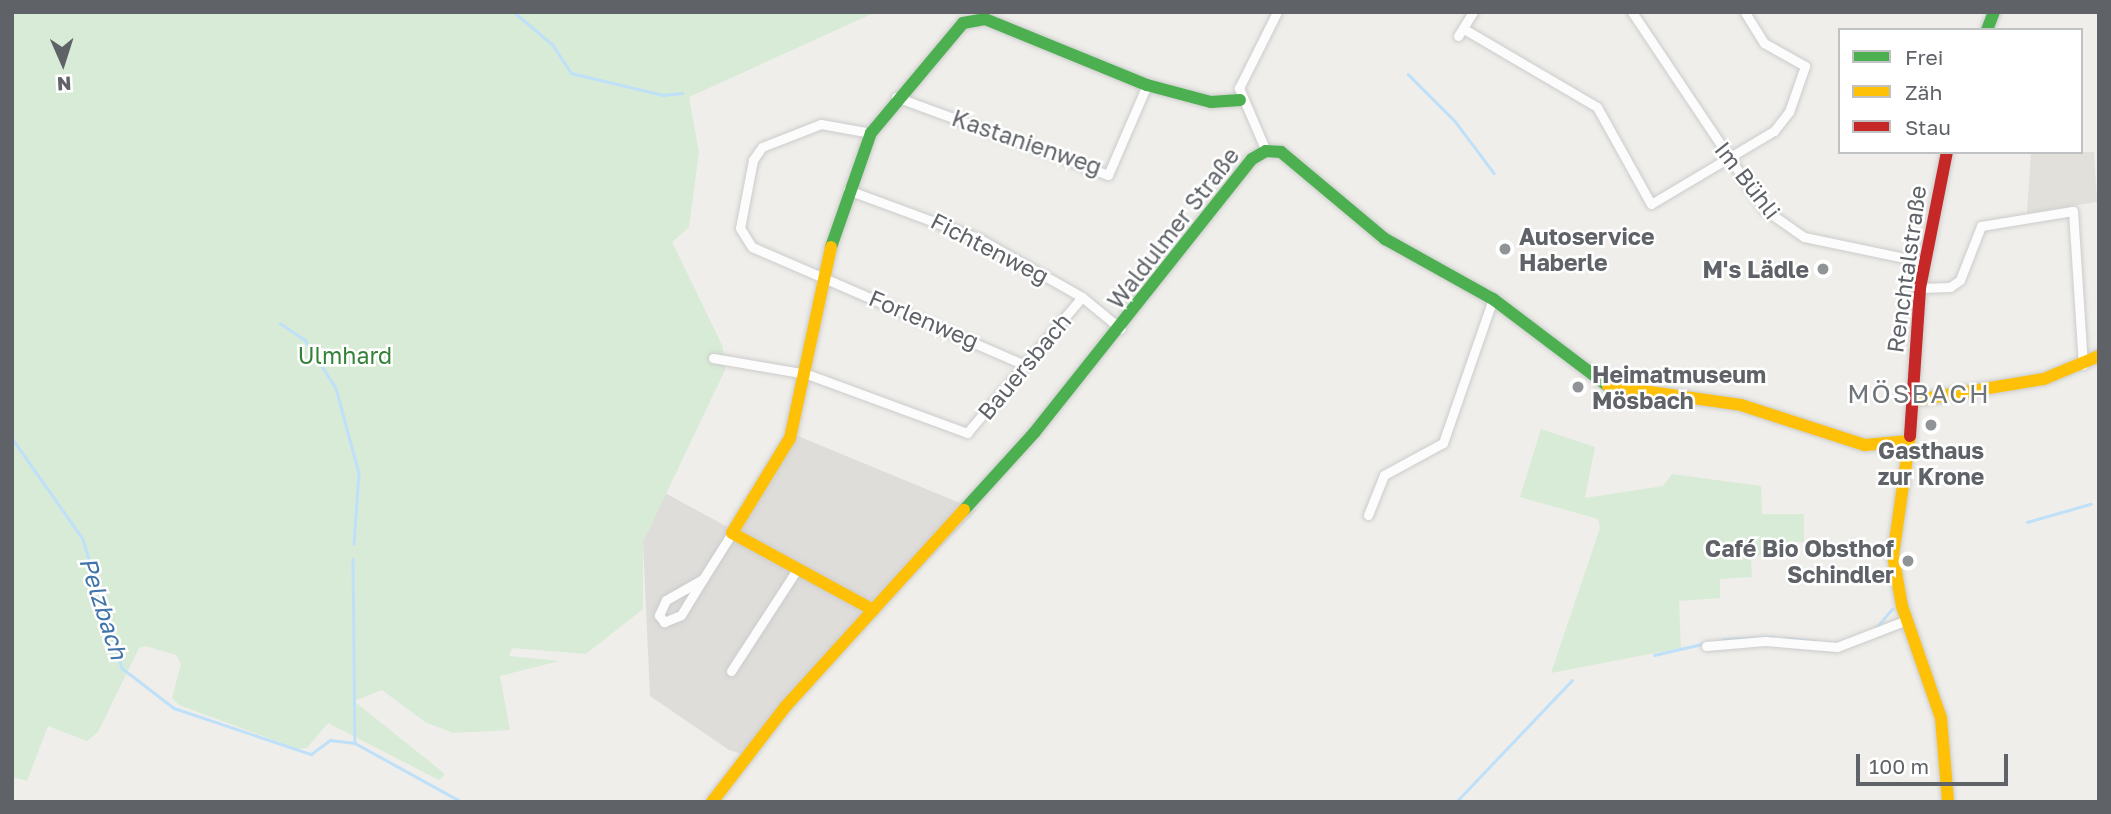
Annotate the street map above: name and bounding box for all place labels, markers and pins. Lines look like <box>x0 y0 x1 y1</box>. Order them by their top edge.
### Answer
place label: Autoservice Haberle <box>1519 222 1655 276</box>
marker: Autoservice Haberle <box>1497 241 1513 257</box>
place label: M's Lädle <box>1702 255 1809 283</box>
marker: M's Lädle <box>1815 261 1831 277</box>
place label: Heimatmuseum Mösbach <box>1592 360 1766 414</box>
marker: Heimatmuseum Mösbach <box>1570 379 1586 395</box>
marker: Gasthaus zur Krone <box>1923 417 1939 433</box>
place label: Gasthaus zur Krone <box>1878 436 1984 490</box>
place label: Café Bio Obsthof Schindler <box>1705 534 1894 588</box>
marker: Café Bio Obsthof Schindler <box>1900 553 1916 569</box>

